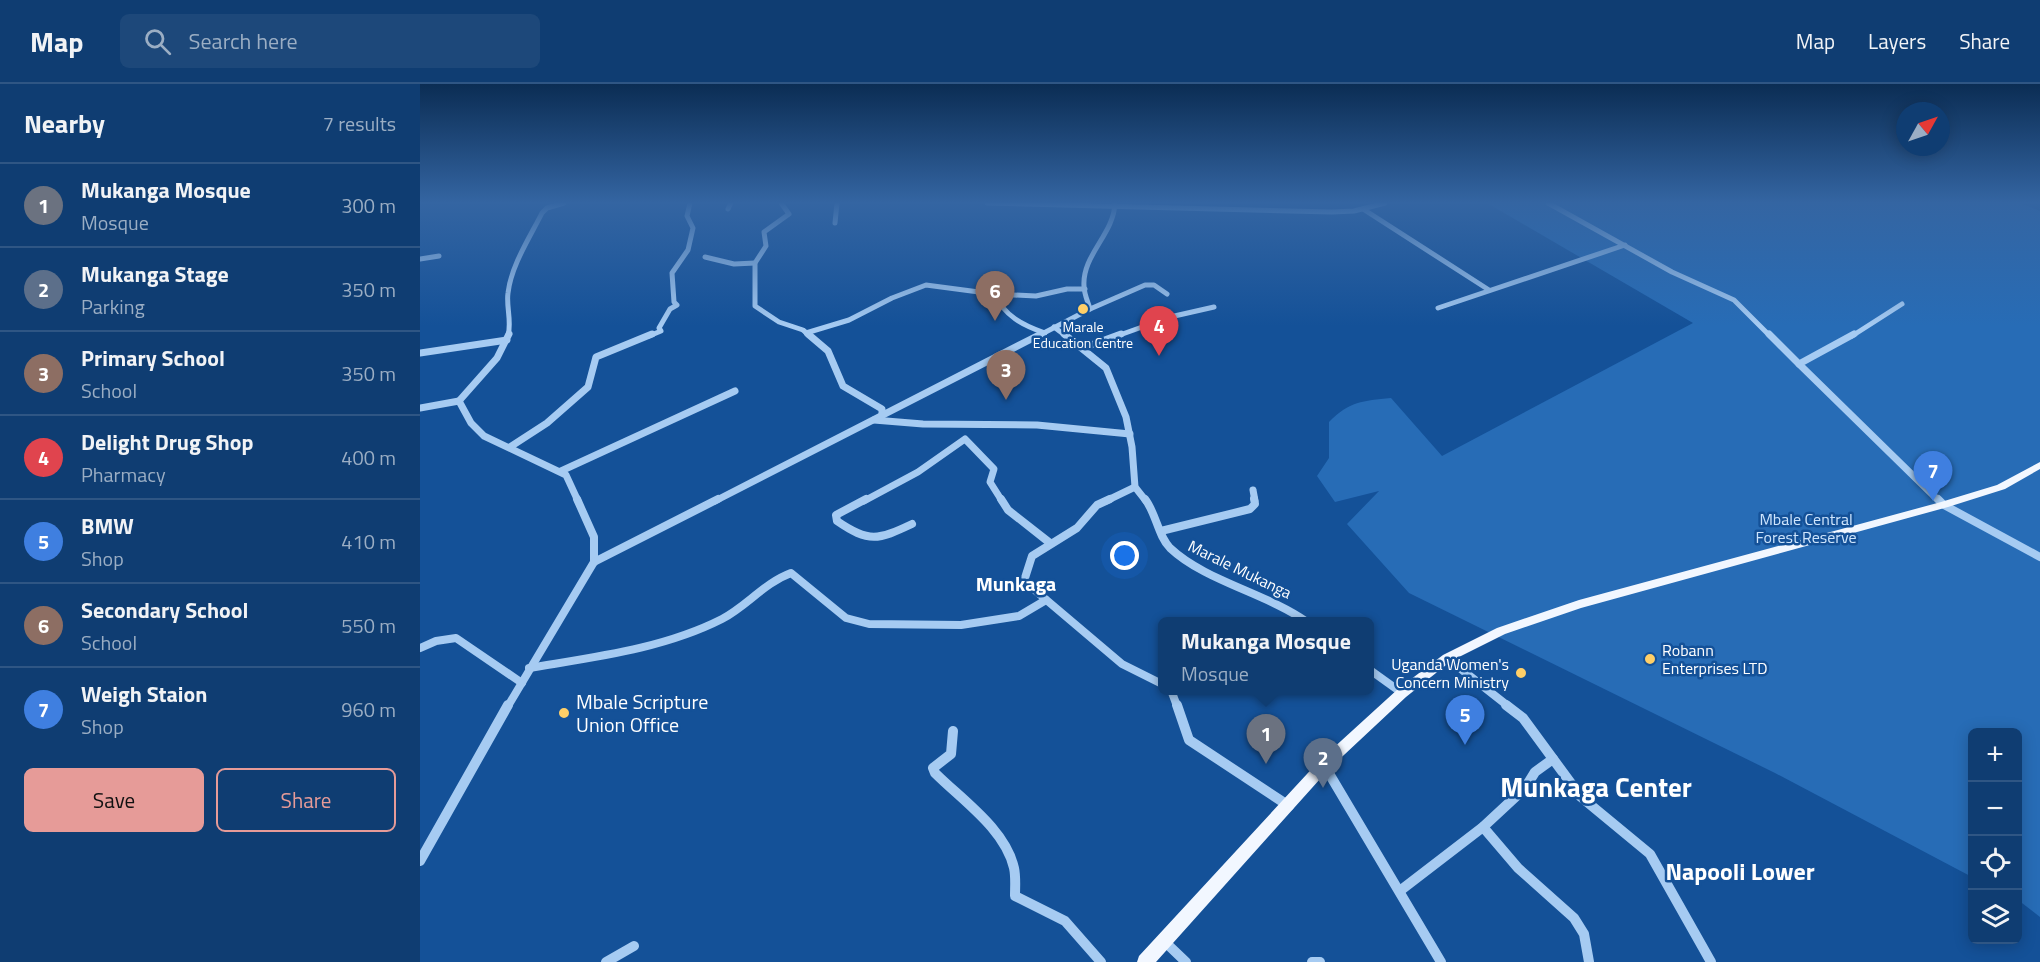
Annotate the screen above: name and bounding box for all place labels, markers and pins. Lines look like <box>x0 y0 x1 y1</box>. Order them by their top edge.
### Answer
pin: 6 <box>976 272 1014 321</box>
marker: Marale Education Centre <box>1076 302 1090 316</box>
pin: 4 <box>1140 306 1178 356</box>
place label: Marale Education Centre <box>1033 316 1133 353</box>
pin: 3 <box>986 350 1026 400</box>
pin: 7 <box>1914 452 1952 501</box>
place label: Robann Enterprises LTD <box>1662 638 1767 680</box>
place label: Uganda Women's Concern Ministry <box>1391 652 1509 694</box>
marker: Robann Enterprises LTD <box>1643 652 1657 666</box>
marker: Uganda Women's Concern Ministry <box>1514 666 1528 680</box>
place label: Mbale Scripture Union Office <box>576 686 708 740</box>
pin: 5 <box>1446 696 1484 745</box>
marker: Mbale Scripture Union Office <box>557 706 571 720</box>
pin: 1 <box>1246 714 1286 764</box>
pin: 2 <box>1304 738 1342 788</box>

